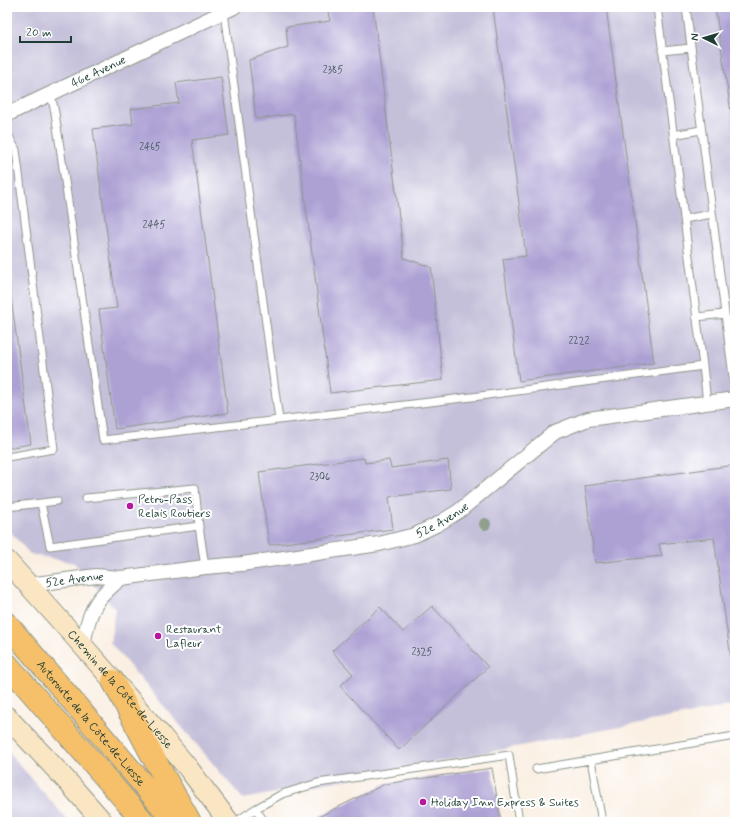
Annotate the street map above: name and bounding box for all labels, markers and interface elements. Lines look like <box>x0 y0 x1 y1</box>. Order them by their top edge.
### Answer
scale bar <box>20 18 71 44</box>
north arrow <box>684 18 724 58</box>
text: 20 m <box>26 25 52 41</box>
text: N <box>688 33 702 41</box>
street label: 46e Avenue <box>69 52 129 92</box>
house number: 2385 <box>323 64 343 77</box>
house number: 2465 <box>139 141 161 154</box>
house number: 2445 <box>143 219 165 232</box>
house number: 2222 <box>568 335 590 348</box>
house number: 2306 <box>310 471 330 484</box>
place label: Petro-Pass Relais Routiers <box>138 492 211 522</box>
street label: 52e Avenue <box>413 499 473 542</box>
marker: Petro-Pass Relais Routiers <box>125 501 135 511</box>
street label: 52e Avenue <box>44 569 104 592</box>
place label: Restaurant Lafleur <box>166 622 222 652</box>
street label: Chemin de la Côte-de-Liesse <box>63 627 176 753</box>
marker: Restaurant Lafleur <box>153 631 163 641</box>
house number: 2325 <box>411 646 433 659</box>
street label: Autoroute de la Côte-de-Liesse <box>32 657 149 790</box>
place label: Holiday Inn Express & Suites <box>431 795 579 811</box>
marker: Holiday Inn Express & Suites <box>418 797 428 807</box>

